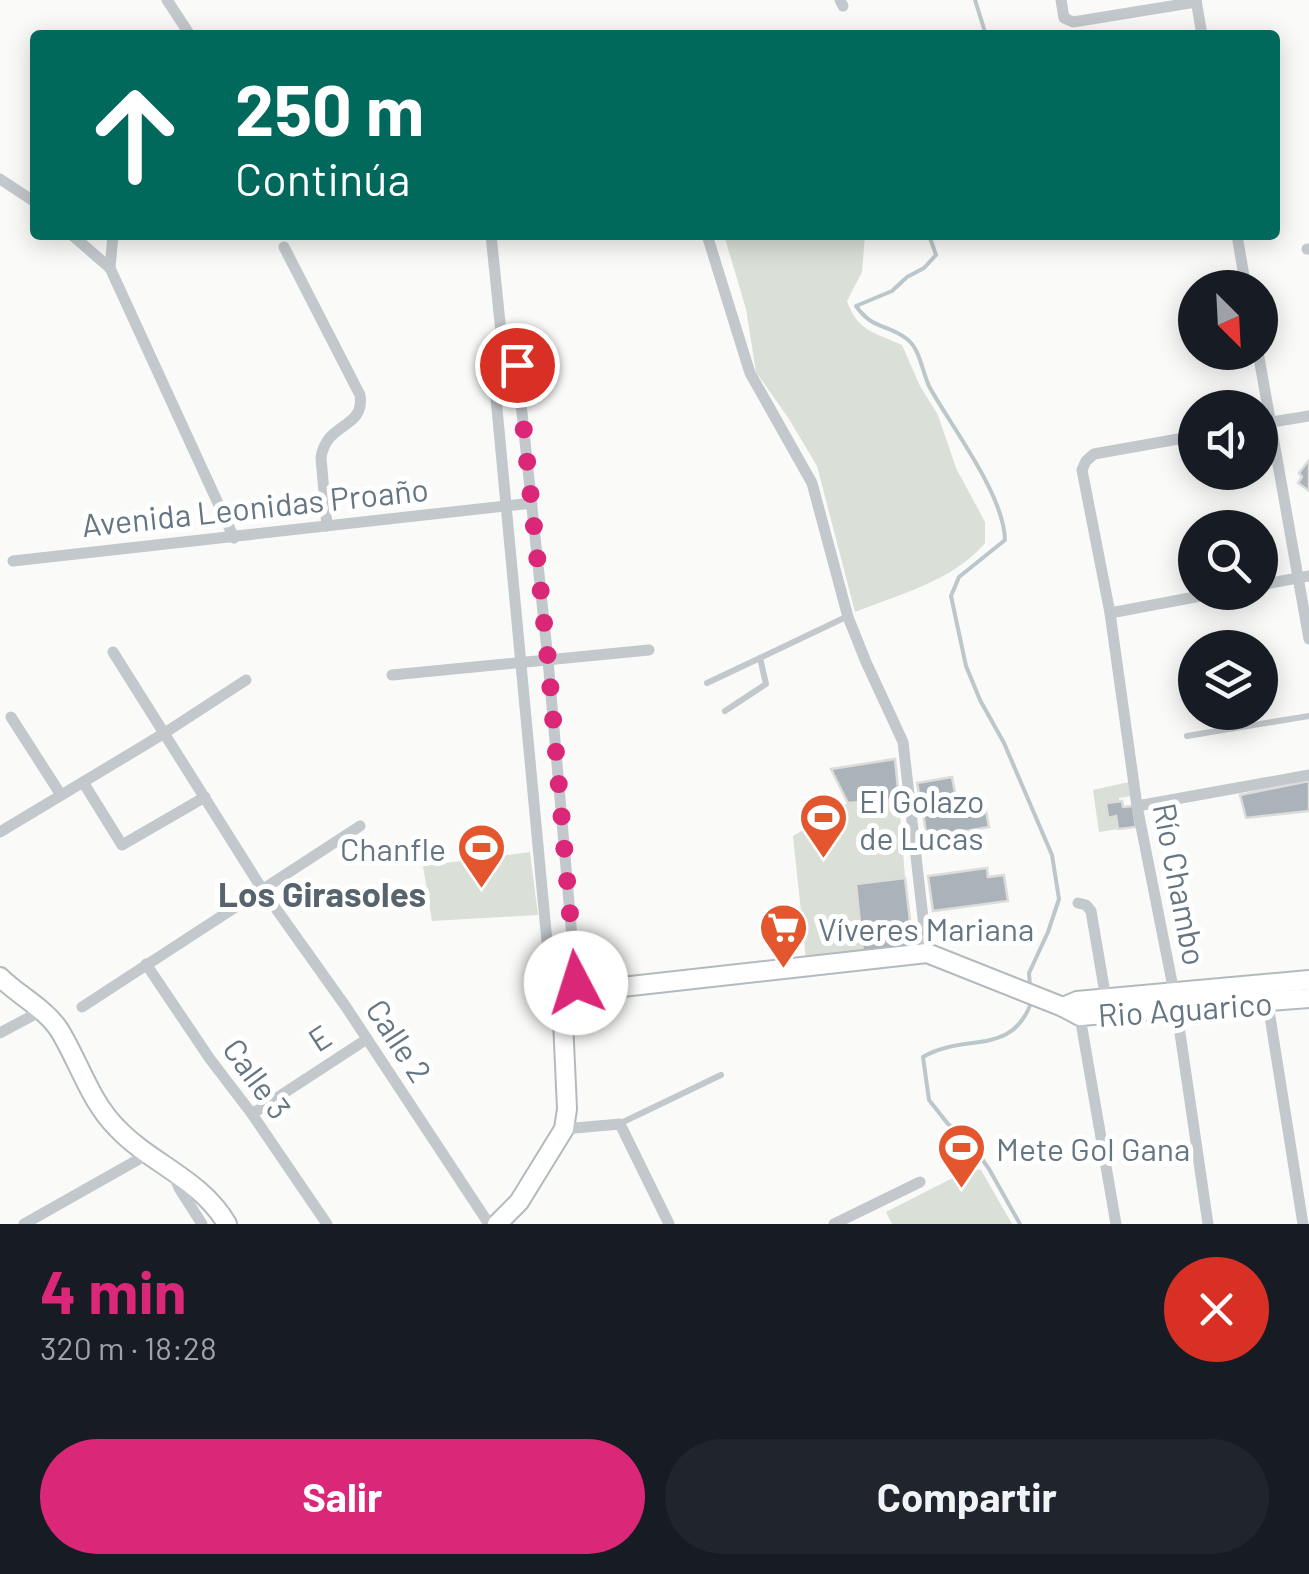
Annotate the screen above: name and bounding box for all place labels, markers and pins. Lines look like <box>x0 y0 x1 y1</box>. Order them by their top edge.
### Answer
pin <box>475 323 560 408</box>
place label: El Golazo de Lucas <box>859 781 985 856</box>
sports icon: El Golazo de Lucas <box>798 792 850 860</box>
sports icon: Chanfle <box>455 822 507 890</box>
place label: Chanfle <box>340 829 446 867</box>
supermarket icon: Víveres Mariana <box>757 902 809 970</box>
place label: Víveres Mariana <box>818 909 1034 947</box>
sports icon: Mete Gol Gana <box>935 1122 987 1190</box>
place label: Mete Gol Gana <box>996 1129 1190 1167</box>

